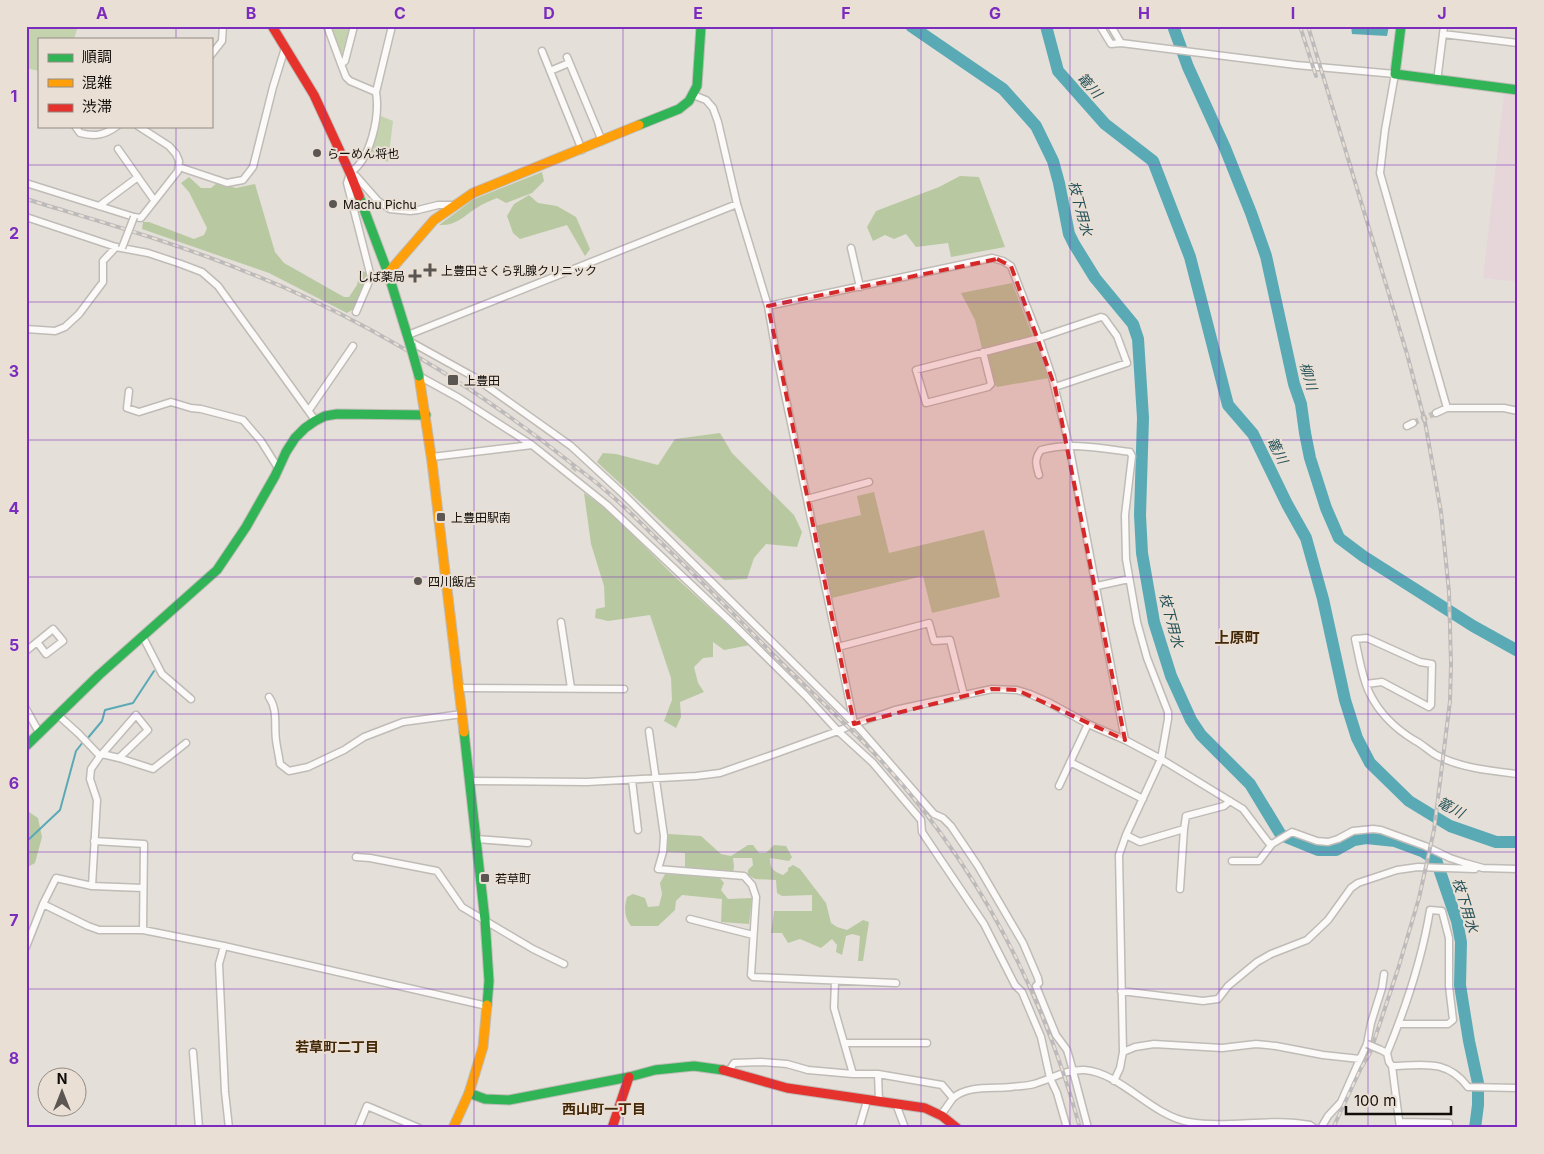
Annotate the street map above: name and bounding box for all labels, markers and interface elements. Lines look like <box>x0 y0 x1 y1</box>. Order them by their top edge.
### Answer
text: A <box>96 3 108 23</box>
text: B <box>246 3 256 23</box>
text: C <box>394 3 406 23</box>
text: D <box>543 3 555 23</box>
text: E <box>693 3 703 23</box>
text: F <box>841 3 851 23</box>
text: G <box>989 3 1001 23</box>
text: H <box>1138 3 1150 23</box>
text: I <box>1291 3 1295 23</box>
text: J <box>1437 3 1447 23</box>
legend <box>38 38 212 128</box>
text: 順調 <box>82 47 112 66</box>
water label: 篭川 <box>1074 69 1107 103</box>
text: 混雑 <box>82 73 112 92</box>
text: 1 <box>11 86 17 106</box>
text: 渋滞 <box>82 97 112 116</box>
place label: らーめん将也 <box>327 146 399 161</box>
marker: らーめん将也 <box>311 147 323 159</box>
water label: 枝下用水 <box>1066 179 1097 239</box>
place label: Machu Pichu <box>343 197 417 212</box>
marker: Machu Pichu <box>327 198 339 210</box>
text: 2 <box>9 223 19 243</box>
marker: 上豊田さくら乳腺クリニック <box>423 263 437 277</box>
place label: 上豊田さくら乳腺クリニック <box>441 263 597 278</box>
place label: しば薬局 <box>357 269 405 284</box>
marker: しば薬局 <box>409 270 421 282</box>
water label: 柳川 <box>1297 360 1322 394</box>
text: 3 <box>9 361 19 381</box>
marker: 上豊田 <box>446 373 460 387</box>
place label: 上豊田 <box>464 373 500 388</box>
water label: 篭川 <box>1264 434 1293 468</box>
text: 4 <box>9 498 20 518</box>
place label: 上豊田駅南 <box>451 510 511 525</box>
marker: 上豊田駅南 <box>435 511 447 523</box>
place label: 四川飯店 <box>428 574 476 589</box>
marker: 四川飯店 <box>412 575 424 587</box>
water label: 枝下用水 <box>1157 591 1188 651</box>
district label: 上原町 <box>1214 628 1260 647</box>
text: 5 <box>9 635 19 655</box>
text: 6 <box>9 773 19 793</box>
water label: 篭川 <box>1435 793 1469 822</box>
place label: 若草町 <box>495 871 531 886</box>
marker: 若草町 <box>479 872 491 884</box>
water label: 枝下用水 <box>1450 876 1483 936</box>
text: 7 <box>9 910 19 930</box>
district label: 若草町二丁目 <box>295 1038 379 1055</box>
text: 8 <box>9 1048 19 1068</box>
north arrow <box>38 1066 88 1116</box>
text: N <box>57 1070 67 1087</box>
scale bar <box>1346 1084 1452 1116</box>
text: 100 m <box>1354 1091 1396 1110</box>
district label: 西山町一丁目 <box>562 1100 646 1117</box>

